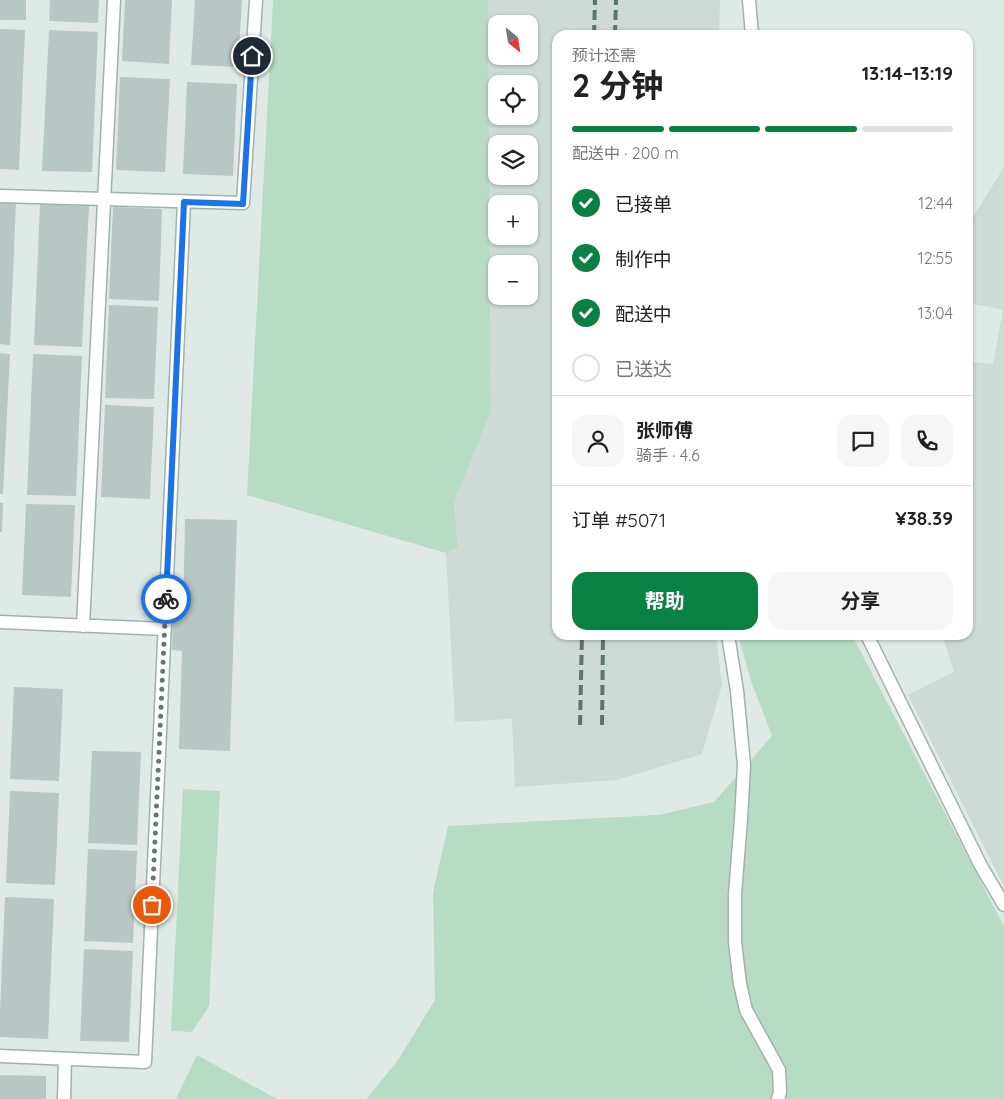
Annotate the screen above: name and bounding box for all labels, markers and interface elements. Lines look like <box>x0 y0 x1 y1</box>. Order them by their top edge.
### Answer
north arrow <box>488 15 538 65</box>
map controls <box>488 15 538 305</box>
pin <box>231 35 273 77</box>
icon: home <box>238 42 266 70</box>
text: 预计还需 <box>572 45 636 65</box>
text: 13:14–13:19 <box>862 61 953 85</box>
text: 2 分钟 <box>572 65 663 105</box>
button: locate <box>488 75 538 125</box>
button: layers <box>488 135 538 185</box>
text: 配送中 · 200 m <box>572 143 679 163</box>
icon: check <box>572 189 600 217</box>
text: 已接单 <box>615 192 672 216</box>
text: 12:44 <box>918 193 953 213</box>
button: + <box>488 195 538 245</box>
icon: check <box>572 244 600 272</box>
text: 制作中 <box>615 247 672 271</box>
text: 12:55 <box>918 248 953 268</box>
button: − <box>488 255 538 305</box>
icon: check <box>572 299 600 327</box>
text: 配送中 <box>615 302 672 326</box>
text: 13:04 <box>918 303 953 323</box>
text: 已送达 <box>615 357 672 381</box>
button: person <box>572 415 624 467</box>
button: chat <box>837 415 889 467</box>
button: phone <box>901 415 953 467</box>
text: 张师傅 <box>636 418 693 442</box>
text: 骑手 · 4.6 <box>636 445 700 465</box>
text: ¥38.39 <box>895 506 953 530</box>
text: 订单 #5071 <box>572 508 666 532</box>
button: 帮助 <box>572 572 758 630</box>
button: 分享 <box>768 572 953 630</box>
courier <box>141 574 191 624</box>
icon: bike <box>152 585 180 613</box>
pin <box>131 884 173 926</box>
icon: bag <box>138 891 166 919</box>

